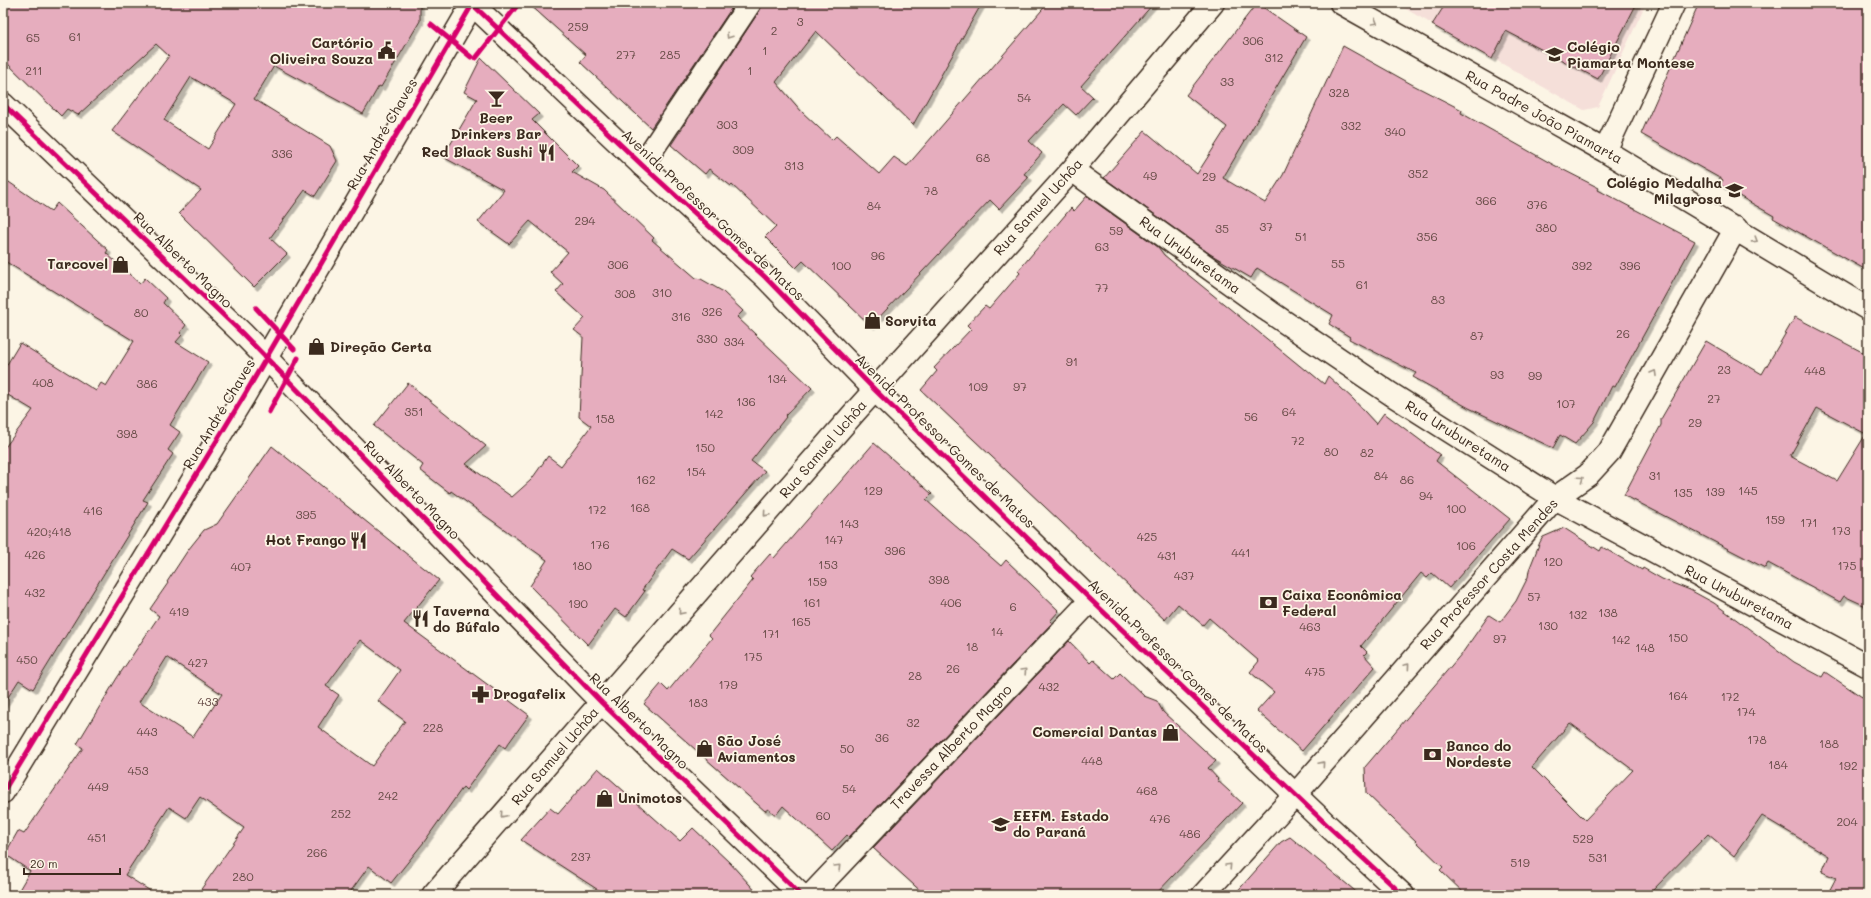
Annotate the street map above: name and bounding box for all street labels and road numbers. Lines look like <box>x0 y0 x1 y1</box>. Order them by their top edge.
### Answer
street label: Rua Padre João Piamarta <box>1462 65 1626 168</box>
street label: Rua André Chaves <box>342 75 421 193</box>
street label: Avenida Professor Gomes de Matos <box>618 125 809 304</box>
street label: Rua Samuel Uchôa <box>989 154 1086 259</box>
street label: Rua Alberto Magno <box>130 207 237 312</box>
street label: Rua Uruburetama <box>1136 211 1245 298</box>
street label: Avenida Professor Gomes de Matos <box>851 349 1039 532</box>
street label: Rua André Chaves <box>178 355 259 473</box>
street label: Rua Samuel Uchôa <box>775 395 871 502</box>
street label: Rua Uruburetama <box>1402 395 1515 476</box>
street label: Rua Alberto Magno <box>360 436 465 543</box>
street label: Rua Professor Costa Mendes <box>1415 494 1562 653</box>
street label: Rua Uruburetama <box>1681 560 1797 633</box>
street label: Avenida Professor Gomes de Matos <box>1084 574 1272 757</box>
street label: Rua Alberto Magno <box>586 668 693 773</box>
street label: Travessa Alberto Magno <box>886 680 1016 813</box>
street label: Rua Samuel Uchôa <box>507 702 603 809</box>

